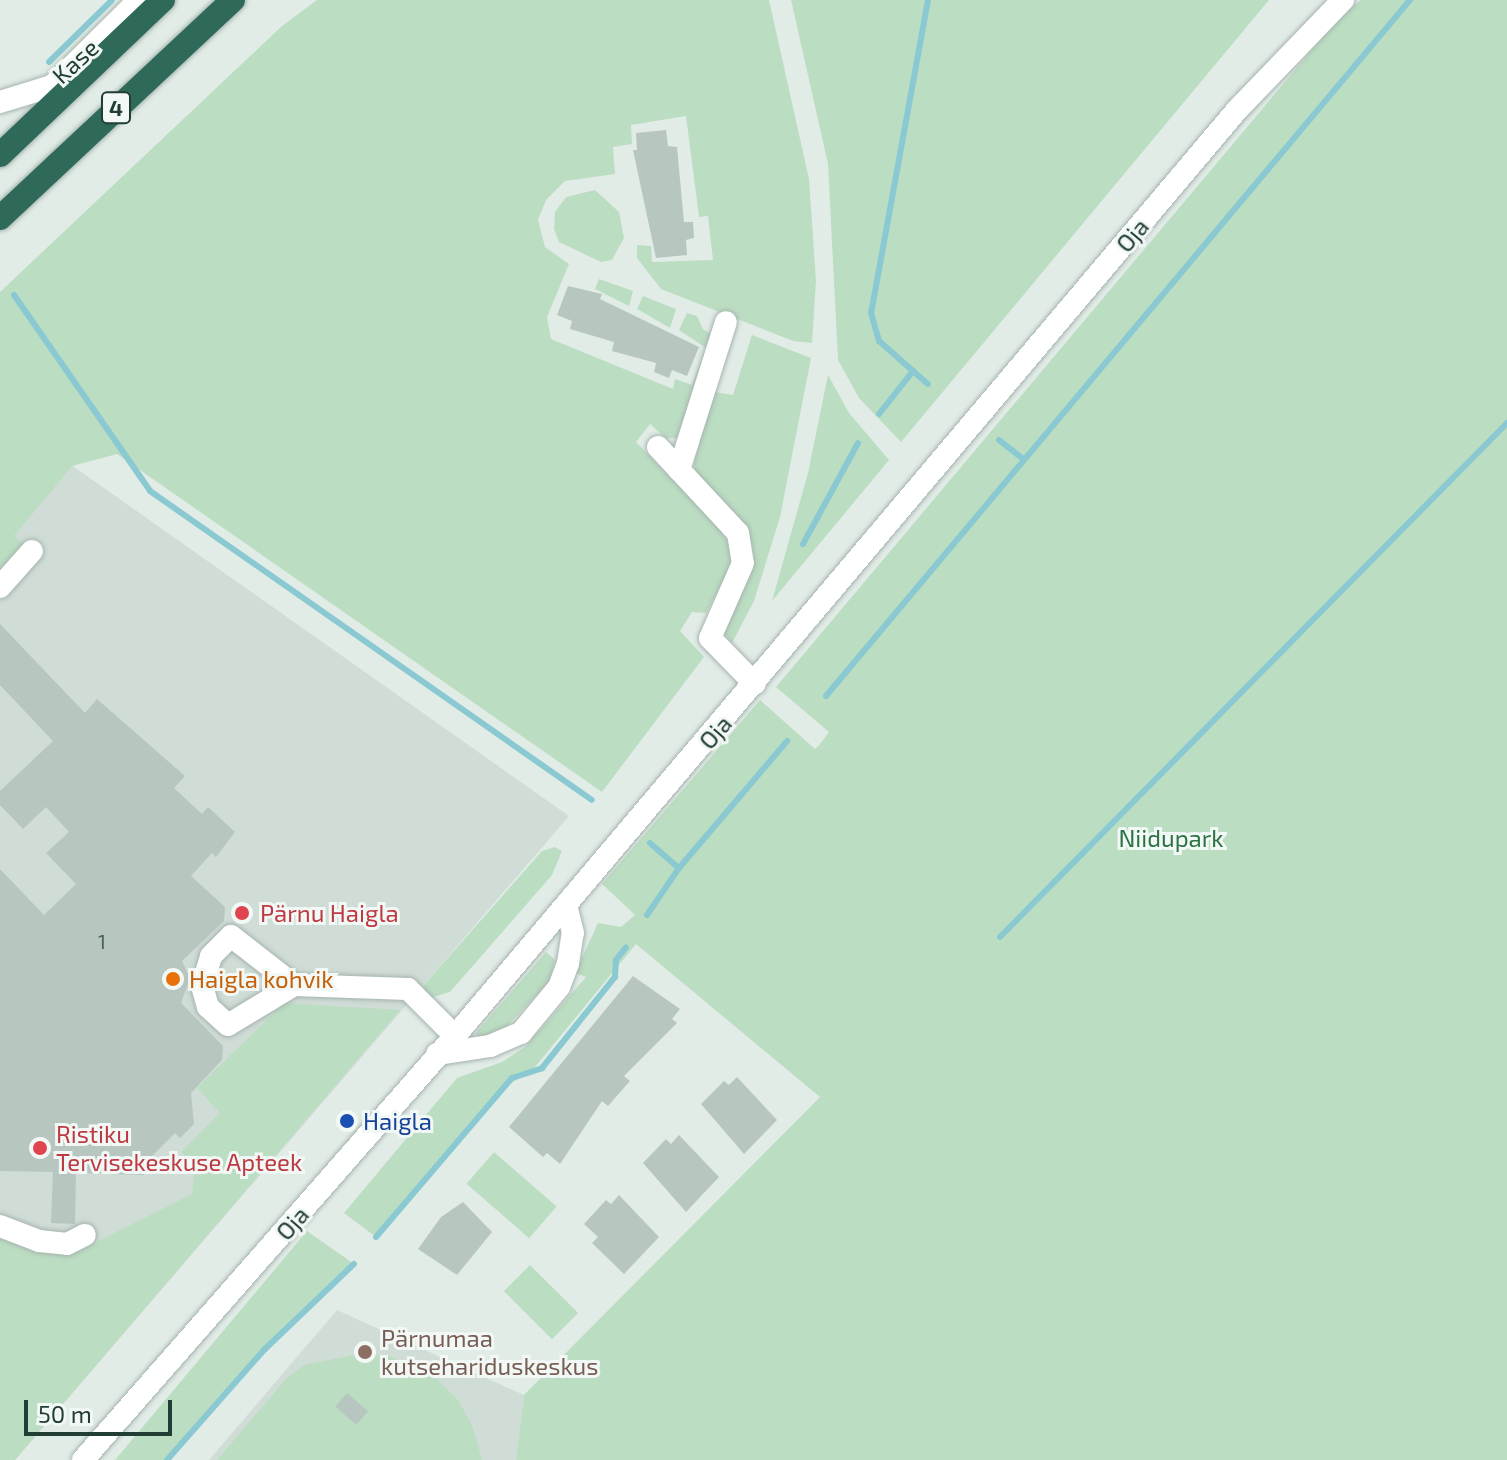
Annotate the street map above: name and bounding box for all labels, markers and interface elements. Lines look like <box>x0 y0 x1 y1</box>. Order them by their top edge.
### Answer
street label: Kase <box>46 33 104 89</box>
road number: 4 <box>100 90 132 126</box>
street label: Oja <box>1110 212 1154 258</box>
street label: Oja <box>693 709 737 755</box>
park label: Niidupark <box>1118 824 1224 852</box>
place label: Pärnu Haigla <box>260 899 399 927</box>
marker: Pärnu Haigla <box>231 902 253 924</box>
house number: 1 <box>98 929 106 953</box>
place label: Haigla kohvik <box>189 965 334 993</box>
marker: Haigla kohvik <box>164 970 182 988</box>
place label: Haigla <box>363 1107 432 1135</box>
marker: Haigla <box>338 1112 356 1130</box>
place label: Ristiku Tervisekeskuse Apteek <box>56 1120 303 1176</box>
marker: Ristiku Tervisekeskuse Apteek <box>31 1139 49 1157</box>
street label: Oja <box>270 1200 314 1246</box>
place label: Pärnumaa kutsehariduskeskus <box>381 1324 598 1380</box>
marker: Pärnumaa kutsehariduskeskus <box>356 1343 374 1361</box>
scale bar <box>28 1384 176 1434</box>
text: 50 m <box>38 1399 92 1428</box>

